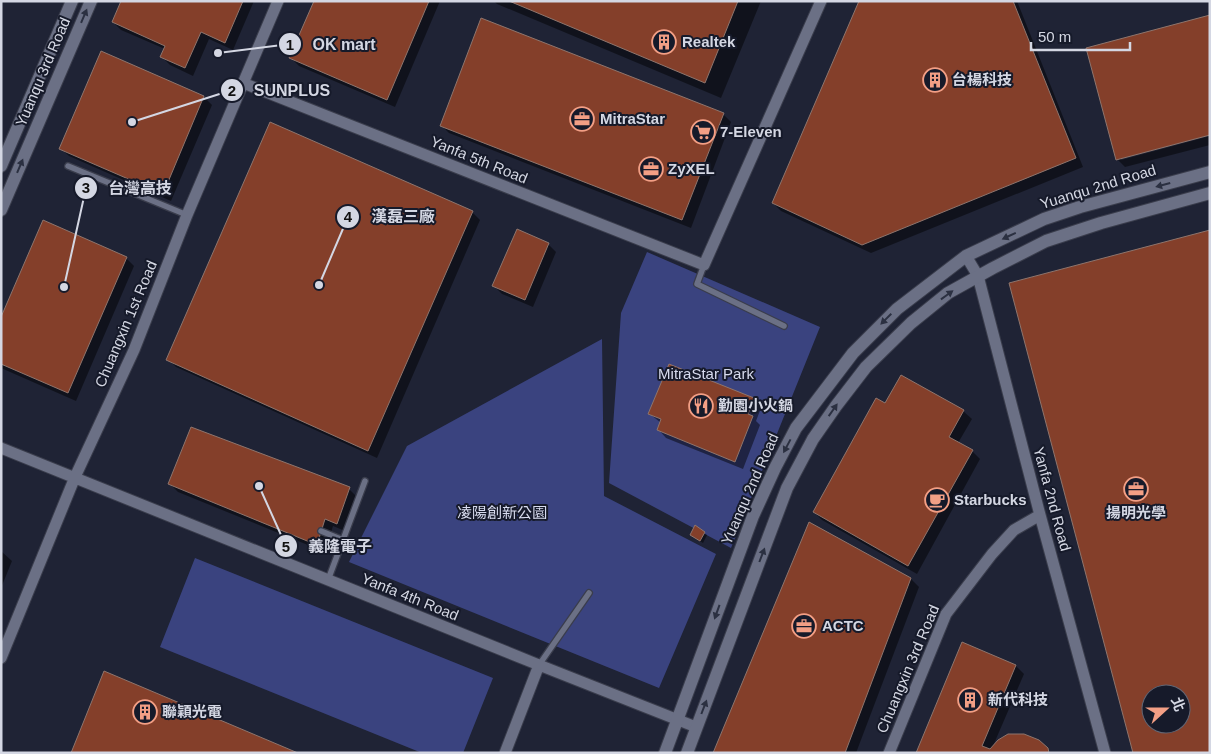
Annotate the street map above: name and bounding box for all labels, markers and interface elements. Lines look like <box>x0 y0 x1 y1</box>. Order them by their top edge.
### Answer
one-way arrow <box>81 9 89 23</box>
street label: Yuanqu 3rd Road <box>12 15 73 129</box>
scale bar <box>1031 20 1130 52</box>
text: 50 m <box>1038 28 1071 45</box>
callout: OK mart <box>278 29 386 60</box>
building icon: Realtek <box>651 29 677 55</box>
place label: Realtek <box>682 33 736 50</box>
text: 1 <box>286 36 294 53</box>
text: OK mart <box>312 36 376 53</box>
building icon: 台楊科技 <box>922 67 948 93</box>
place label: 台楊科技 <box>952 71 1012 88</box>
callout: SUNPLUS <box>219 75 341 106</box>
text: 2 <box>228 82 236 99</box>
text: SUNPLUS <box>254 82 331 99</box>
office icon: MitraStar <box>569 106 595 132</box>
place label: MitraStar <box>600 110 665 127</box>
supermarket icon: 7-Eleven <box>690 119 716 145</box>
place label: 7-Eleven <box>720 123 782 140</box>
street label: Yanfa 5th Road <box>428 132 530 187</box>
office icon: ZyXEL <box>638 156 664 182</box>
one-way arrow <box>17 159 25 173</box>
place label: ZyXEL <box>668 160 715 177</box>
street label: Yuanqu 2nd Road <box>1038 161 1158 212</box>
callout: 台灣高技 <box>73 173 182 204</box>
text: 3 <box>82 179 90 196</box>
text: 台灣高技 <box>108 180 172 197</box>
one-way arrow <box>1155 181 1170 189</box>
callout: 漢磊三廠 <box>336 201 445 232</box>
text: 4 <box>344 208 353 225</box>
text: 漢磊三廠 <box>371 208 435 225</box>
one-way arrow <box>1002 232 1016 240</box>
street label: Chuangxin 1st Road <box>91 258 160 390</box>
one-way arrow <box>940 290 954 300</box>
one-way arrow <box>881 313 893 325</box>
park label: MitraStar Park <box>658 365 754 382</box>
restaurant icon: 勤園小火鍋 <box>688 393 714 419</box>
place label: 勤園小火鍋 <box>718 397 793 414</box>
one-way arrow <box>828 403 838 417</box>
street label: Yuanqu 2nd Road <box>717 430 782 547</box>
one-way arrow <box>782 440 791 453</box>
street label: Yanfa 2nd Road <box>1030 445 1075 553</box>
office icon: 揚明光學 <box>1123 476 1149 502</box>
cafe icon: Starbucks <box>924 487 950 513</box>
place label: Starbucks <box>954 491 1027 508</box>
park label: 凌陽創新公園 <box>457 504 547 521</box>
place label: 揚明光學 <box>1106 504 1166 521</box>
callout: 義隆電子 <box>273 531 382 562</box>
text: 5 <box>282 538 290 555</box>
text: 義隆電子 <box>308 538 372 555</box>
one-way arrow <box>758 547 766 562</box>
street label: Yanfa 4th Road <box>359 569 461 624</box>
street label: Chuangxin 3rd Road <box>873 602 942 735</box>
one-way arrow <box>713 605 721 620</box>
office icon: ACTC <box>791 613 817 639</box>
place label: ACTC <box>822 617 864 634</box>
north arrow <box>1141 684 1191 734</box>
building icon: 新代科技 <box>957 687 983 713</box>
place label: 新代科技 <box>988 691 1048 708</box>
text: 北 <box>1168 695 1188 714</box>
building icon: 聯穎光電 <box>132 699 158 725</box>
one-way arrow <box>700 699 708 714</box>
place label: 聯穎光電 <box>162 703 222 720</box>

